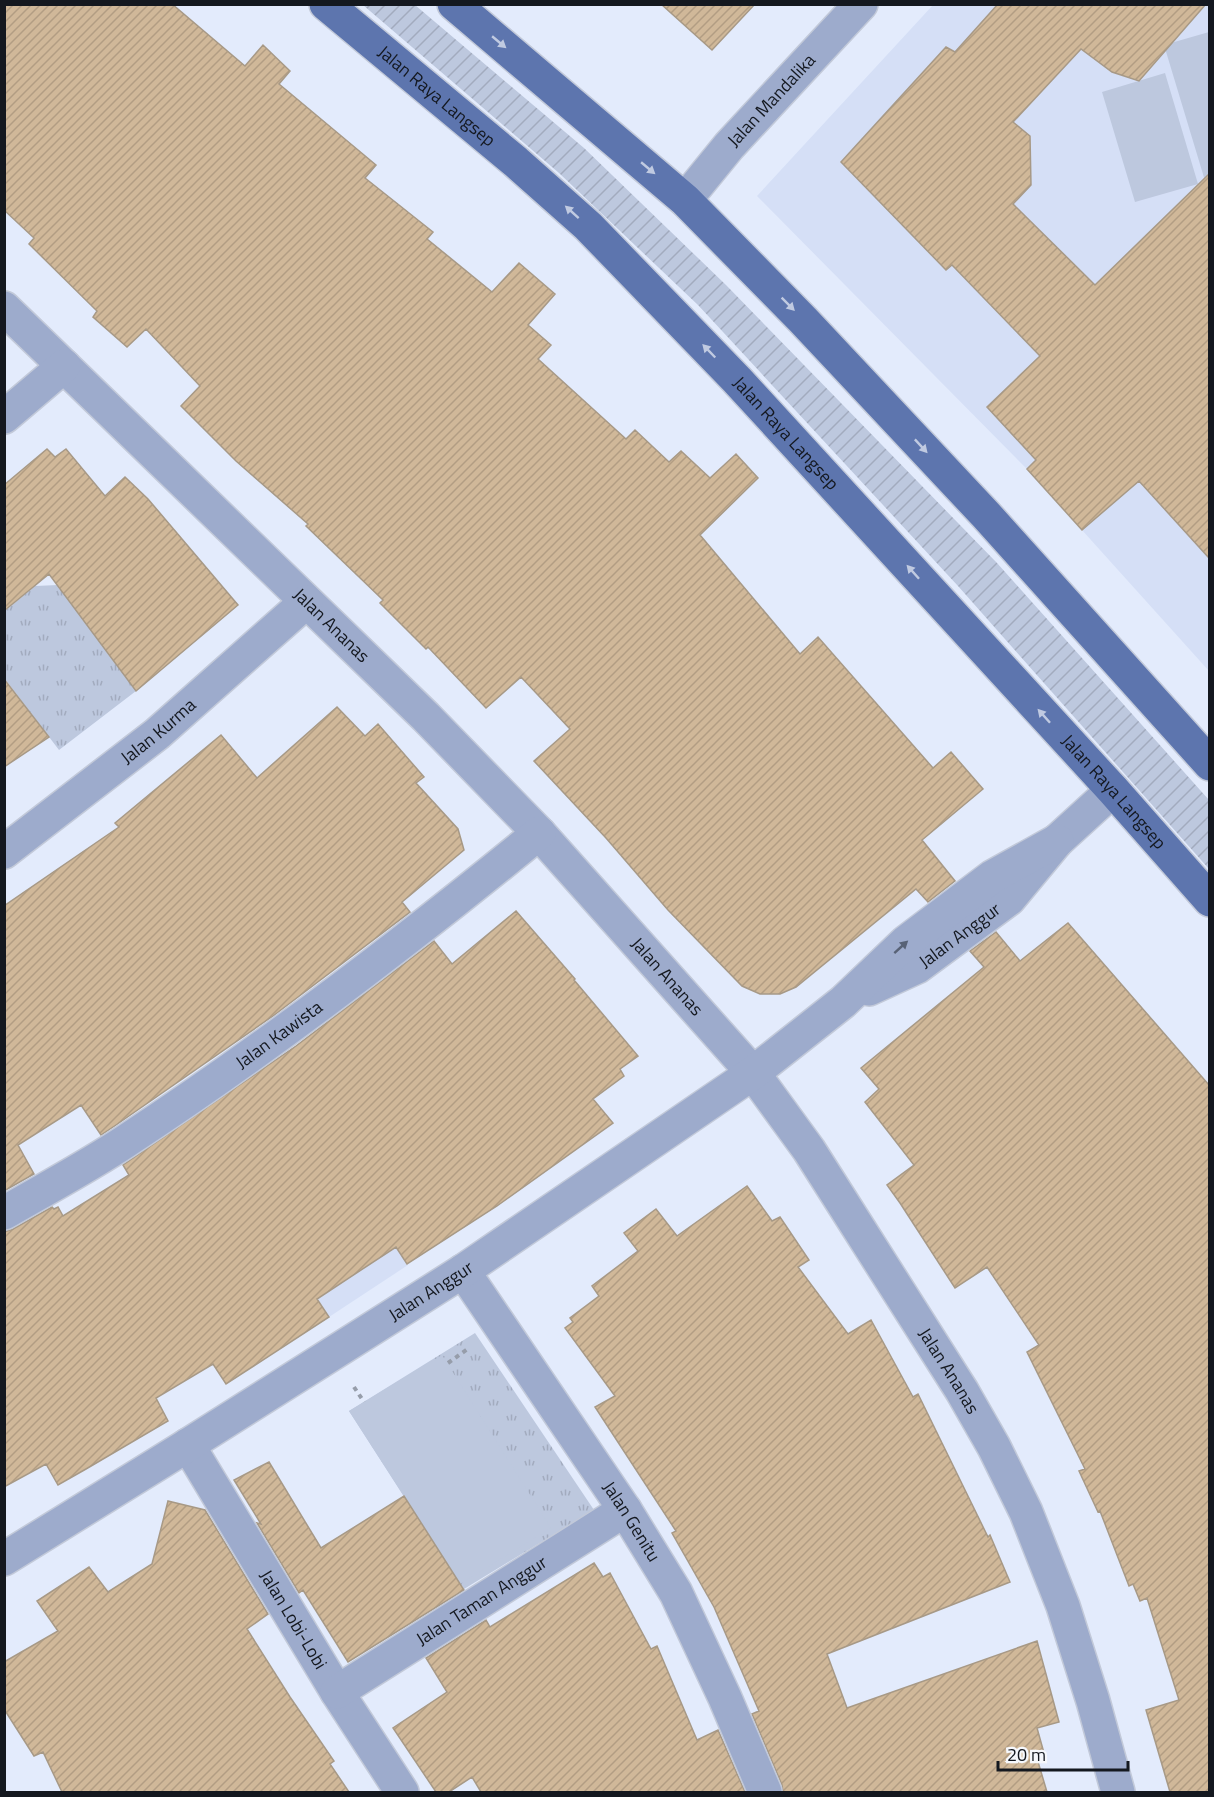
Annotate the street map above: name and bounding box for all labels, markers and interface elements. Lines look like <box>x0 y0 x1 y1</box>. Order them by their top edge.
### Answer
one-way arrow <box>491 35 506 48</box>
street label: Jalan Raya Langsep <box>372 39 502 153</box>
street label: Jalan Mandalika <box>721 47 822 153</box>
one-way arrow <box>640 161 655 174</box>
one-way arrow <box>565 206 580 219</box>
one-way arrow <box>780 296 794 310</box>
one-way arrow <box>703 345 717 359</box>
street label: Jalan Raya Langsep <box>727 370 846 496</box>
one-way arrow <box>914 438 927 453</box>
one-way arrow <box>907 565 920 580</box>
street label: Jalan Ananas <box>287 581 376 669</box>
street label: Jalan Kurma <box>115 692 202 770</box>
one-way arrow <box>1037 708 1051 723</box>
street label: Jalan Raya Langsep <box>1055 728 1173 855</box>
street label: Jalan Anggur <box>913 896 1006 974</box>
street label: Jalan Ananas <box>625 931 710 1022</box>
one-way arrow <box>893 941 908 954</box>
street label: Jalan Kawista <box>230 993 328 1075</box>
street label: Jalan Anggur <box>383 1254 479 1328</box>
street label: Jalan Ananas <box>912 1322 987 1419</box>
street label: Jalan Genitu <box>596 1476 668 1567</box>
street label: Jalan Taman Anggur <box>410 1549 552 1652</box>
street label: Jalan Lobi-Lobi <box>253 1565 334 1674</box>
scale bar <box>998 1734 1128 1772</box>
text: 20 m <box>1007 1741 1046 1768</box>

